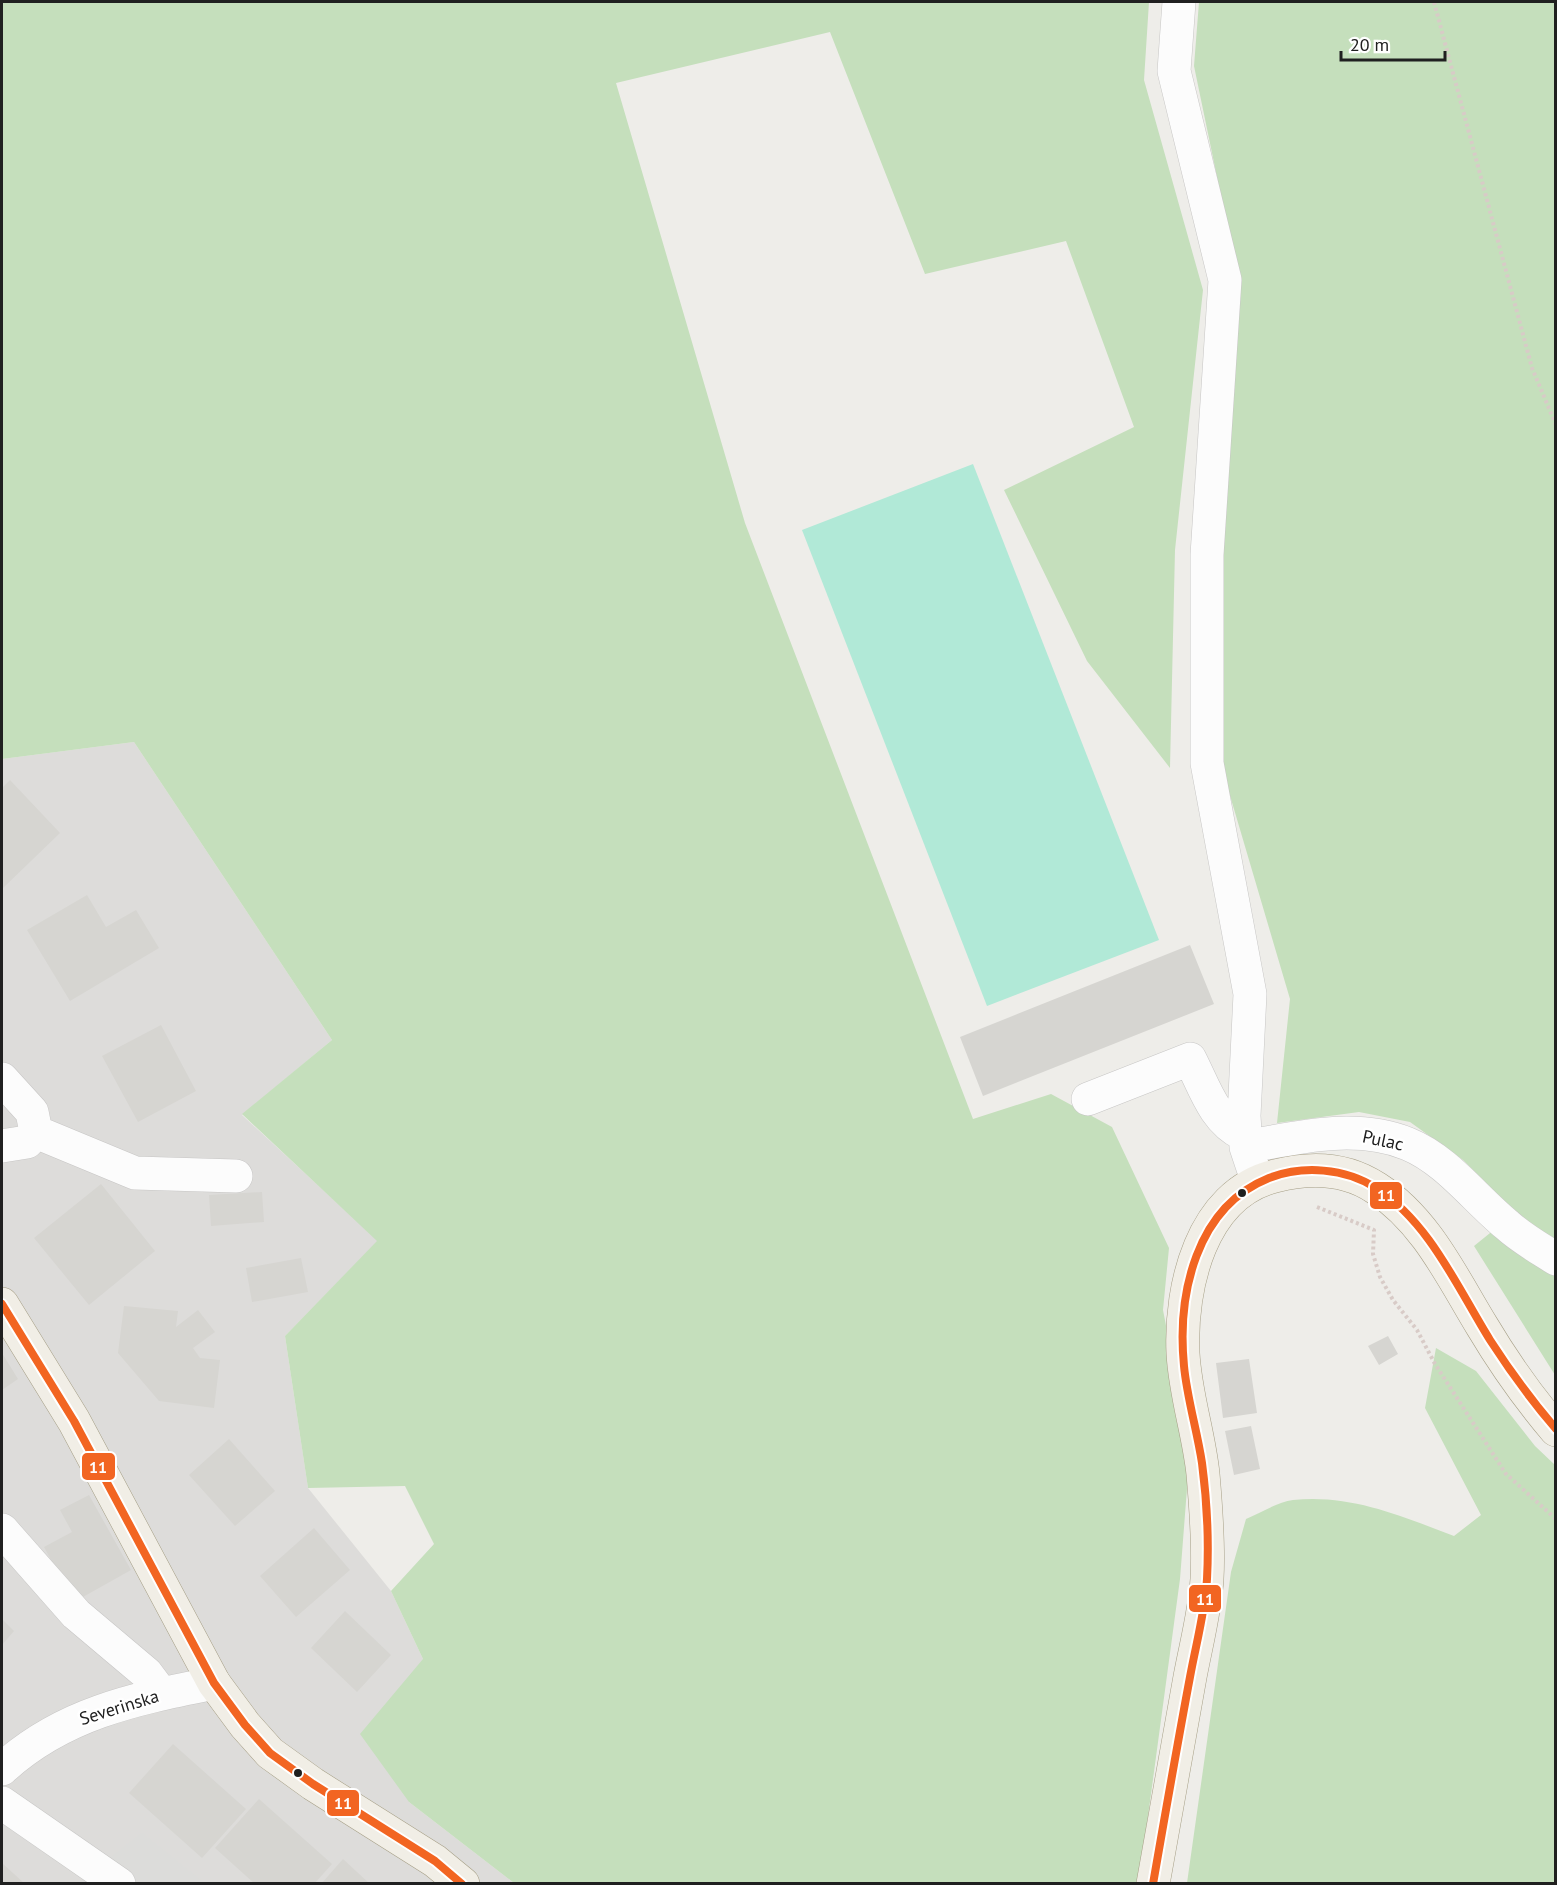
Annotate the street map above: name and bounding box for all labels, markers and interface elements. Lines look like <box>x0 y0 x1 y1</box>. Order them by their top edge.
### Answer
scale bar <box>1341 24 1444 62</box>
text: 20 m <box>1350 33 1389 56</box>
street label: Pulac <box>1360 1124 1406 1156</box>
line badge: 11 <box>1369 1181 1403 1210</box>
text: 11 <box>1377 1185 1395 1205</box>
unlabelled marker <box>1236 1187 1248 1199</box>
line badge: 11 <box>81 1452 116 1481</box>
text: 11 <box>89 1457 107 1477</box>
line badge: 11 <box>1188 1584 1222 1613</box>
text: 11 <box>1196 1589 1214 1609</box>
street label: Severinska <box>76 1684 162 1730</box>
unlabelled marker <box>292 1767 304 1779</box>
line badge: 11 <box>326 1789 360 1817</box>
text: 11 <box>334 1793 352 1813</box>

